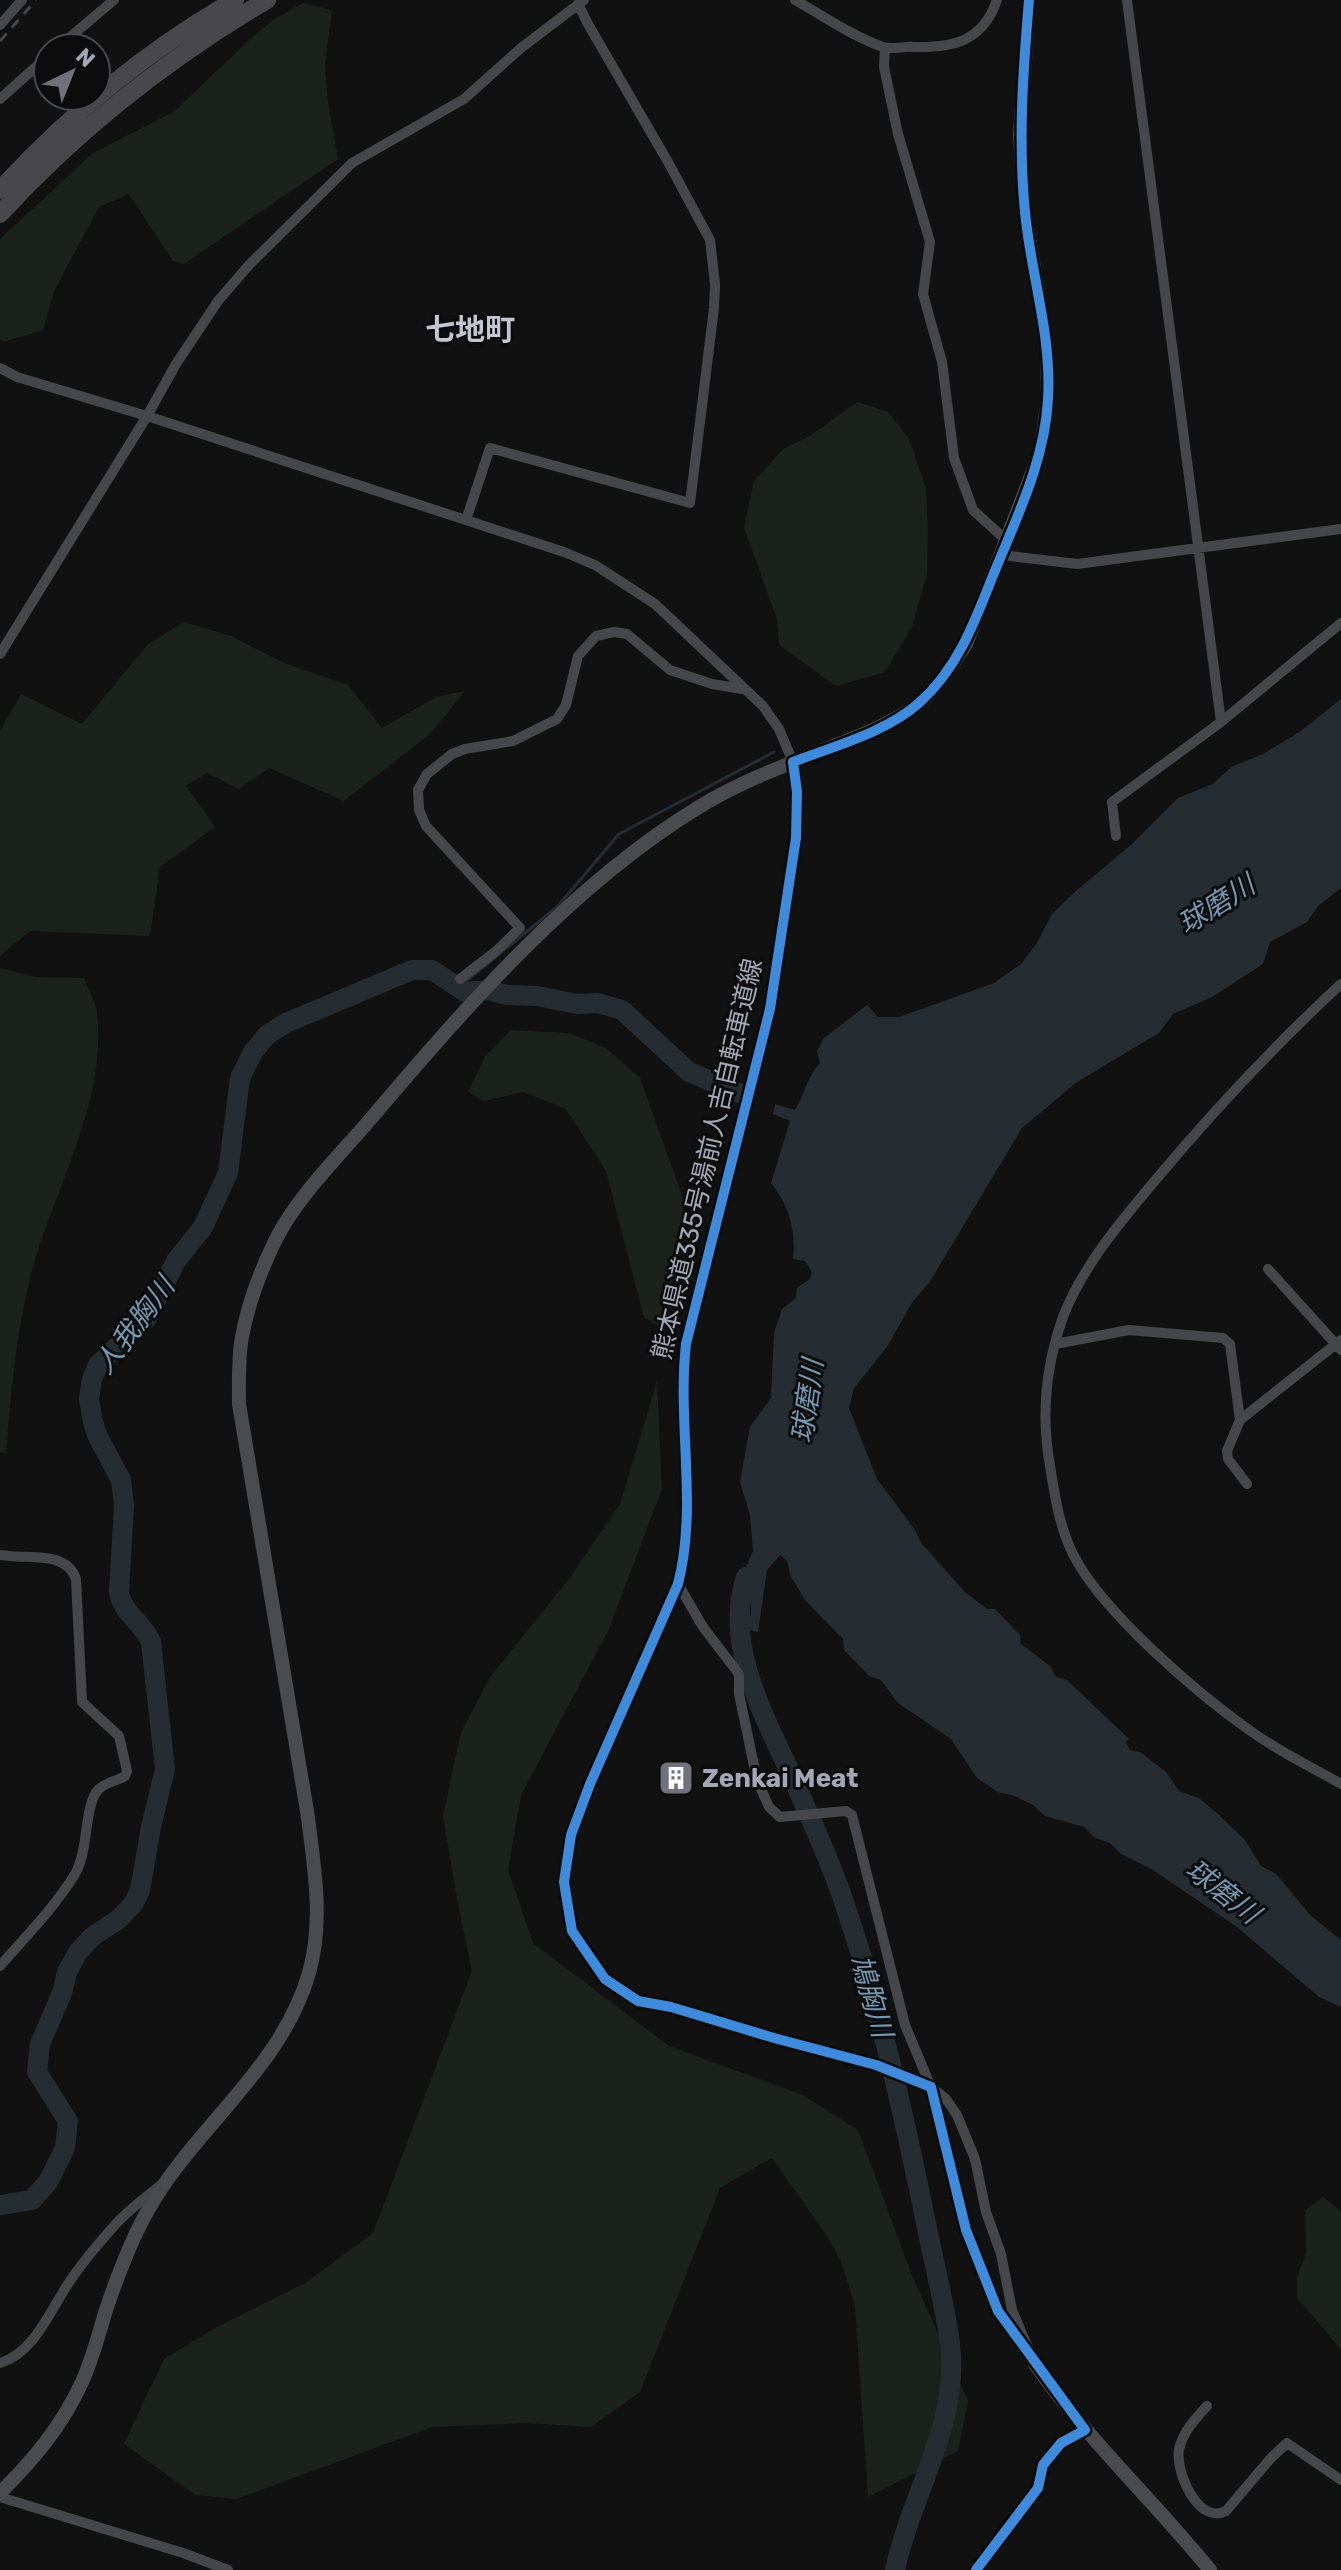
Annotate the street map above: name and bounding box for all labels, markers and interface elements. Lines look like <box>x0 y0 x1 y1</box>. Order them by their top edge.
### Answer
north arrow <box>32 32 112 112</box>
text: N <box>70 42 100 73</box>
district label: 七地町 <box>425 312 515 348</box>
water label: 球磨川 <box>1172 867 1263 941</box>
street label: 熊本県道335号湯前人吉自転車道線 <box>646 956 769 1363</box>
water label: 人我胸川 <box>88 1268 183 1380</box>
water label: 球磨川 <box>785 1354 830 1445</box>
building icon: Zenkai Meat <box>657 1759 695 1797</box>
place label: Zenkai Meat <box>702 1763 858 1794</box>
water label: 球磨川 <box>1179 1853 1268 1932</box>
water label: 鳩胸川 <box>844 1951 900 2044</box>

